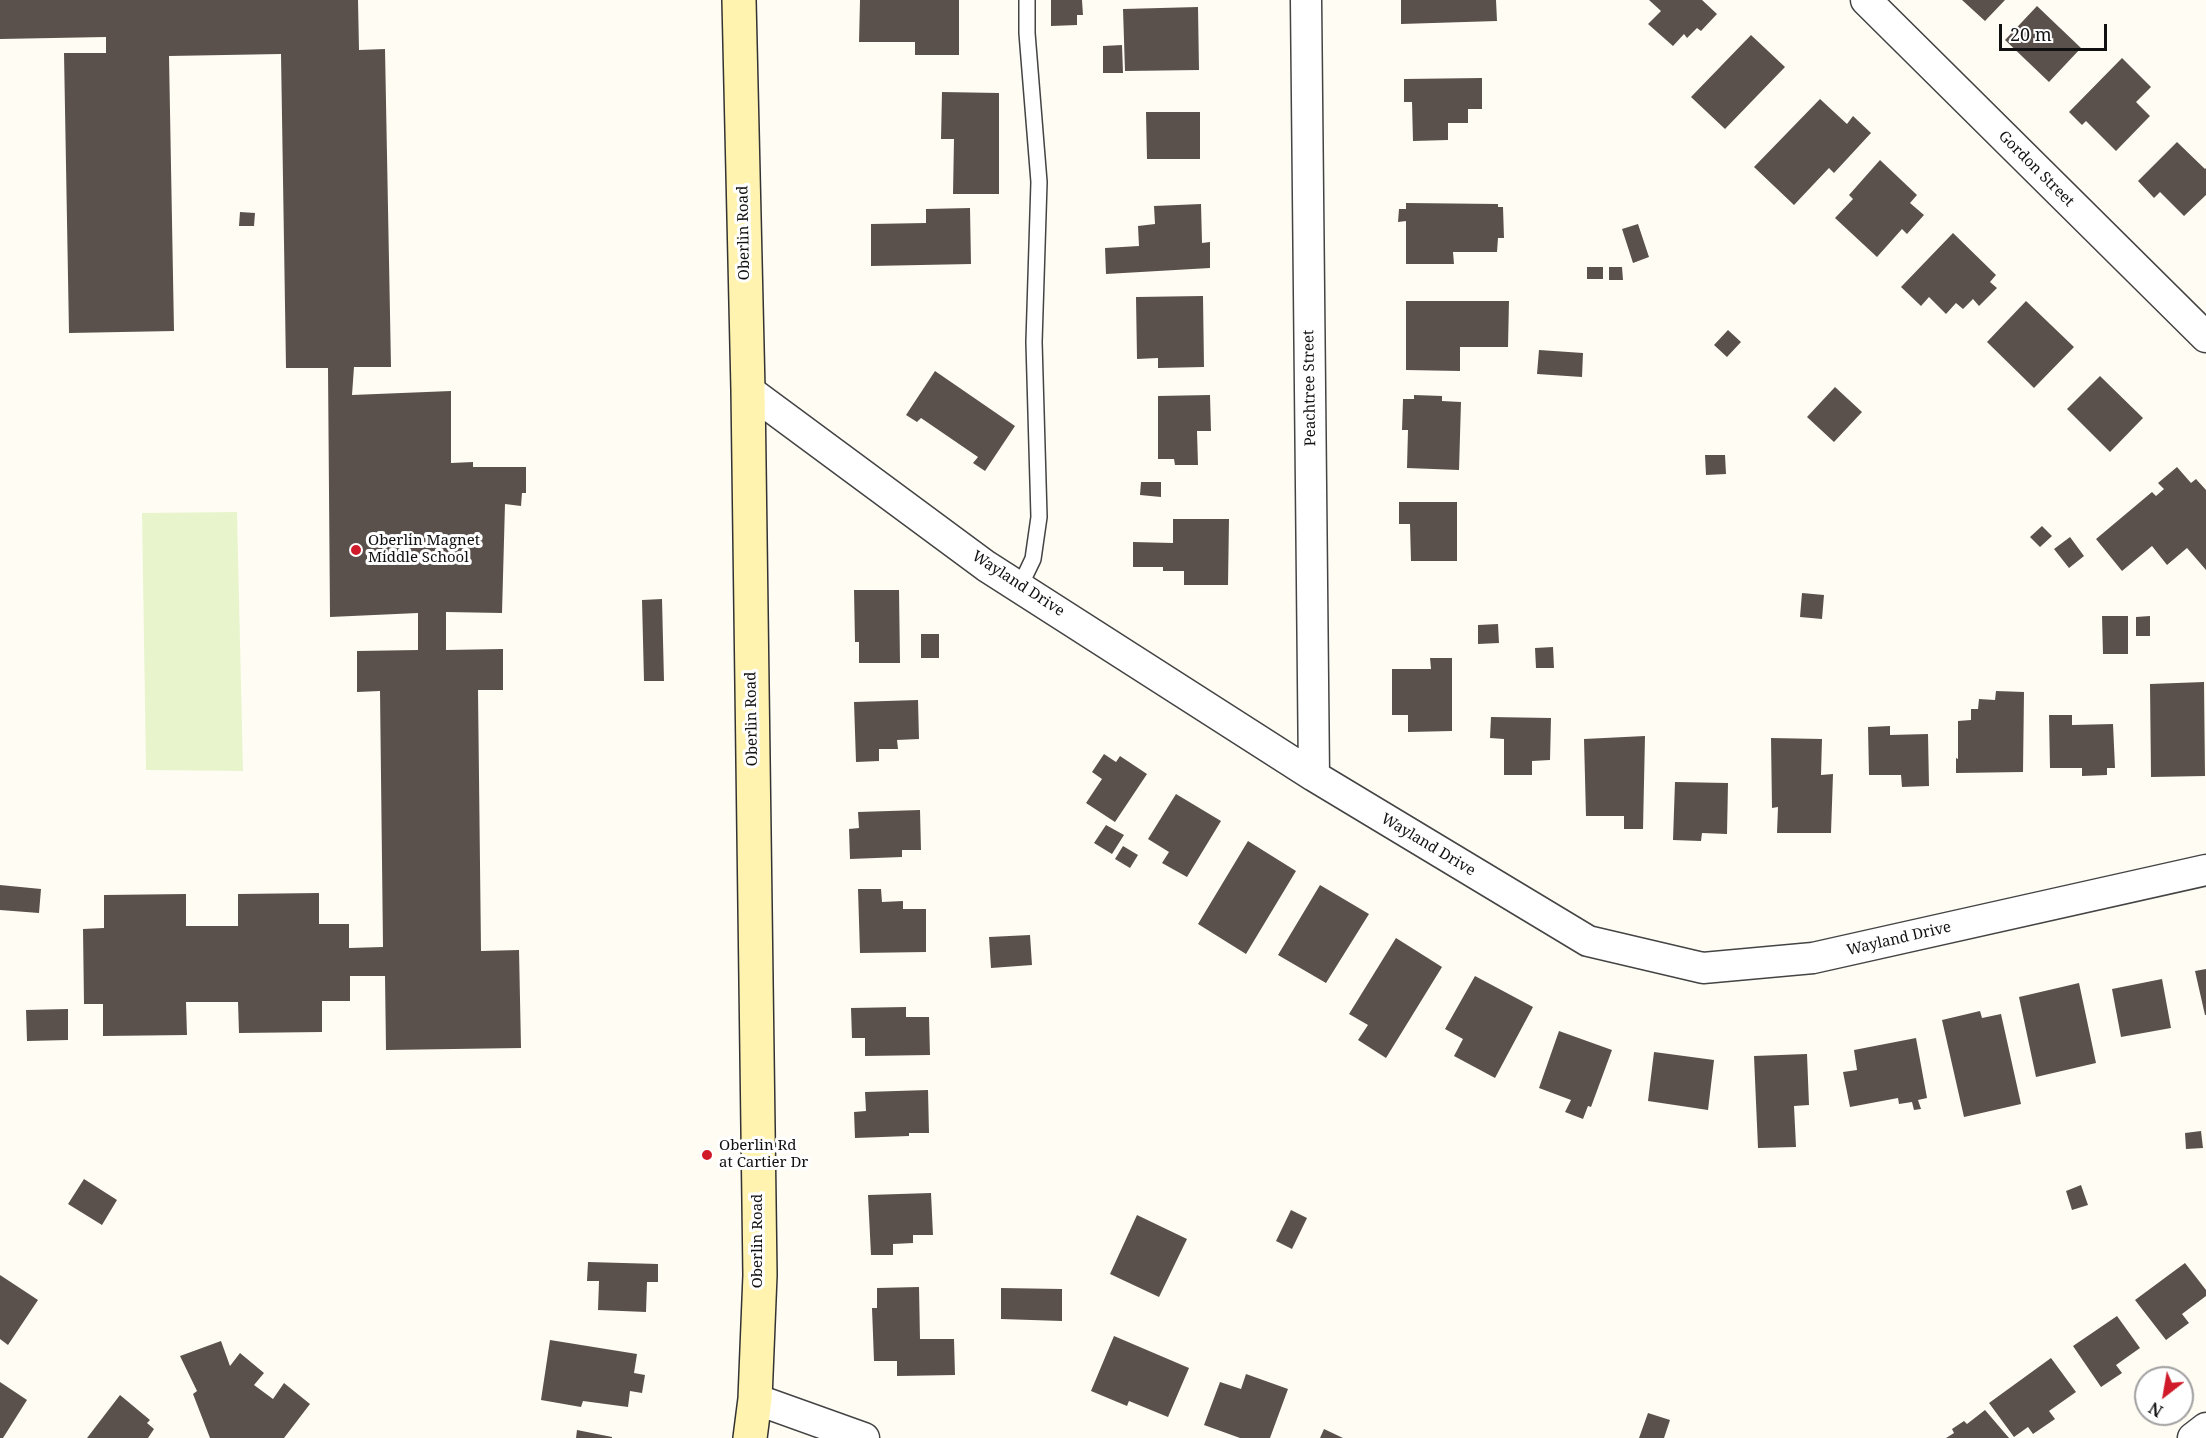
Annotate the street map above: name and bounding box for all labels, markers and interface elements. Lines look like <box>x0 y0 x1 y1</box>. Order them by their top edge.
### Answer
scale bar <box>2002 12 2110 50</box>
text: 20 m <box>2010 22 2052 46</box>
street label: Gordon Street <box>1994 127 2078 211</box>
street label: Oberlin Road <box>734 186 754 280</box>
street label: Peachtree Street <box>1300 330 1320 446</box>
place label: Oberlin Magnet Middle School <box>368 532 480 567</box>
marker: Oberlin Magnet Middle School <box>349 543 363 557</box>
street label: Wayland Drive <box>968 547 1068 621</box>
street label: Oberlin Road <box>742 672 762 766</box>
street label: Wayland Drive <box>1378 810 1478 880</box>
street label: Wayland Drive <box>1845 918 1953 960</box>
place label: Oberlin Rd at Cartier Dr <box>719 1137 808 1172</box>
marker: Oberlin Rd at Cartier Dr <box>700 1148 714 1162</box>
street label: Oberlin Road <box>749 1194 767 1288</box>
north arrow <box>2134 1366 2194 1426</box>
text: N <box>2145 1397 2167 1422</box>

